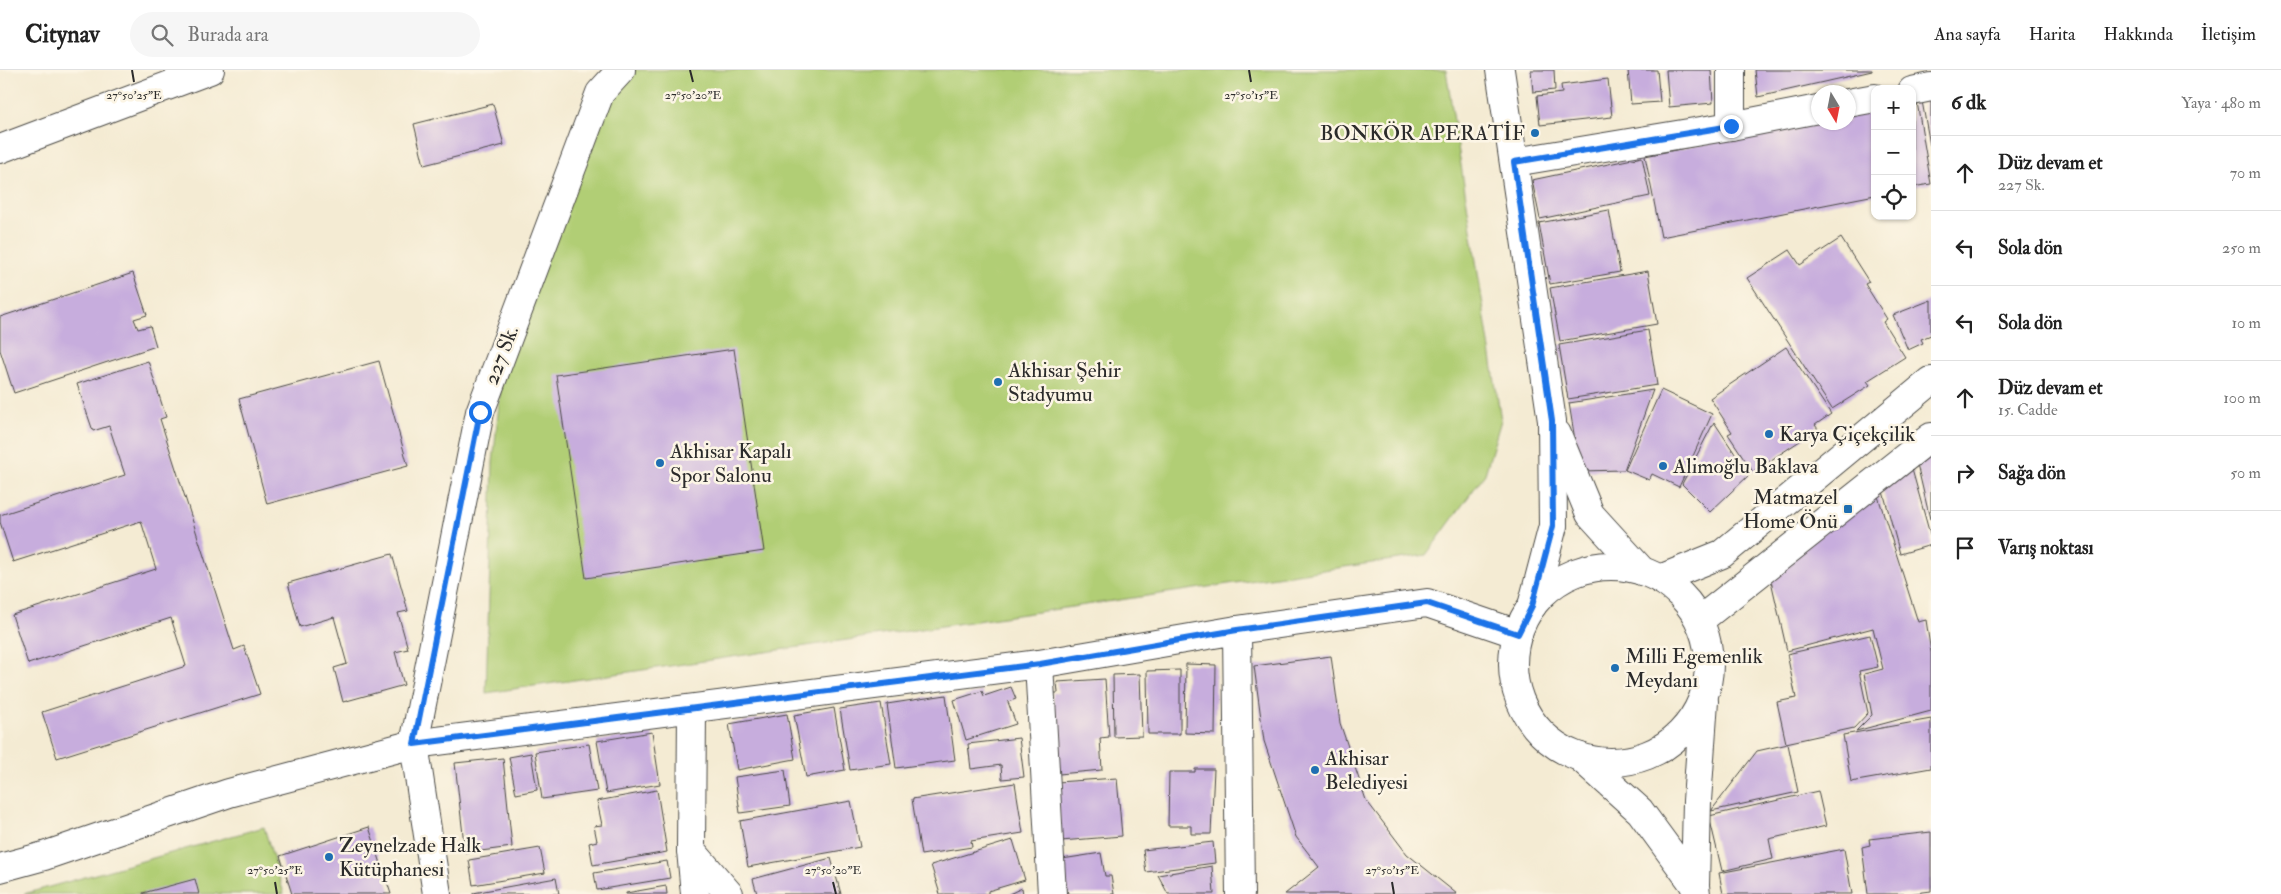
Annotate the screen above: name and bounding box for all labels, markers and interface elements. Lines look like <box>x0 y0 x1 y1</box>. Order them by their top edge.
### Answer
search box <box>130 12 480 57</box>
text: Citynav <box>25 19 100 50</box>
icon: search <box>148 21 176 49</box>
text: Burada ara <box>188 23 269 47</box>
text: Ana sayfa <box>1934 23 2001 46</box>
text: Harita <box>2029 23 2076 46</box>
text: Hakkında <box>2104 23 2173 46</box>
text: İletişim <box>2201 23 2256 46</box>
north arrow <box>1811 85 1856 130</box>
map controls <box>1871 85 1916 220</box>
button: + <box>1871 85 1916 130</box>
text: 27°50'25"E <box>106 88 162 103</box>
text: 27°50'20"E <box>665 88 722 103</box>
text: 27°50'15"E <box>1224 88 1278 103</box>
text: 6 dk <box>1951 89 1986 116</box>
text: Yaya · 480 m <box>2181 93 2261 113</box>
route end <box>1720 115 1743 138</box>
place label: BONKÖR APERATİF <box>1320 120 1525 147</box>
marker: BONKÖR APERATİF <box>1529 127 1541 139</box>
button: − <box>1871 130 1916 175</box>
text: Düz devam et <box>1998 151 2103 175</box>
icon: ahead <box>1951 159 1979 187</box>
text: 70 m <box>2230 163 2261 183</box>
button: locate <box>1871 175 1916 220</box>
text: 227 Sk. <box>1998 175 2045 195</box>
icon: left <box>1951 234 1979 262</box>
text: Sola dön <box>1998 236 2063 260</box>
text: 250 m <box>2222 238 2261 258</box>
icon: left <box>1951 309 1979 337</box>
text: Sola dön <box>1998 311 2063 335</box>
text: 10 m <box>2231 313 2261 333</box>
street label: 227 Sk. <box>478 322 525 389</box>
place label: Akhisar Şehir Stadyumu <box>1007 357 1121 408</box>
marker: Akhisar Şehir Stadyumu <box>992 376 1004 388</box>
text: Düz devam et <box>1998 376 2103 400</box>
icon: ahead <box>1951 384 1979 412</box>
text: 100 m <box>2223 388 2261 408</box>
text: 15. Cadde <box>1998 400 2058 420</box>
route start <box>469 401 492 424</box>
place label: Karya Çiçekçilik <box>1779 421 1915 448</box>
marker: Karya Çiçekçilik <box>1763 428 1775 440</box>
place label: Akhisar Kapalı Spor Salonu <box>669 438 792 489</box>
place label: Alimoğlu Baklava <box>1672 453 1819 480</box>
marker: Akhisar Kapalı Spor Salonu <box>654 457 666 469</box>
icon: right <box>1951 459 1979 487</box>
marker: Alimoğlu Baklava <box>1657 460 1669 472</box>
text: Sağa dön <box>1998 461 2066 485</box>
text: 50 m <box>2230 463 2261 483</box>
place label: Matmazel Home Önü <box>1743 484 1839 535</box>
marker: Matmazel Home Önü <box>1842 503 1854 515</box>
icon: arrive <box>1951 534 1979 562</box>
text: Varış noktası <box>1998 536 2094 560</box>
place label: Milli Egemenlik Meydanı <box>1625 643 1763 694</box>
marker: Milli Egemenlik Meydanı <box>1609 662 1621 674</box>
place label: Akhisar Belediyesi <box>1324 745 1409 796</box>
marker: Akhisar Belediyesi <box>1309 764 1321 776</box>
place label: Zeynelzade Halk Kütüphanesi <box>339 832 481 883</box>
marker: Zeynelzade Halk Kütüphanesi <box>323 851 335 863</box>
text: 27°50'25"E <box>247 863 303 878</box>
text: 27°50'20"E <box>805 863 862 878</box>
text: 27°50'15"E <box>1365 863 1419 878</box>

